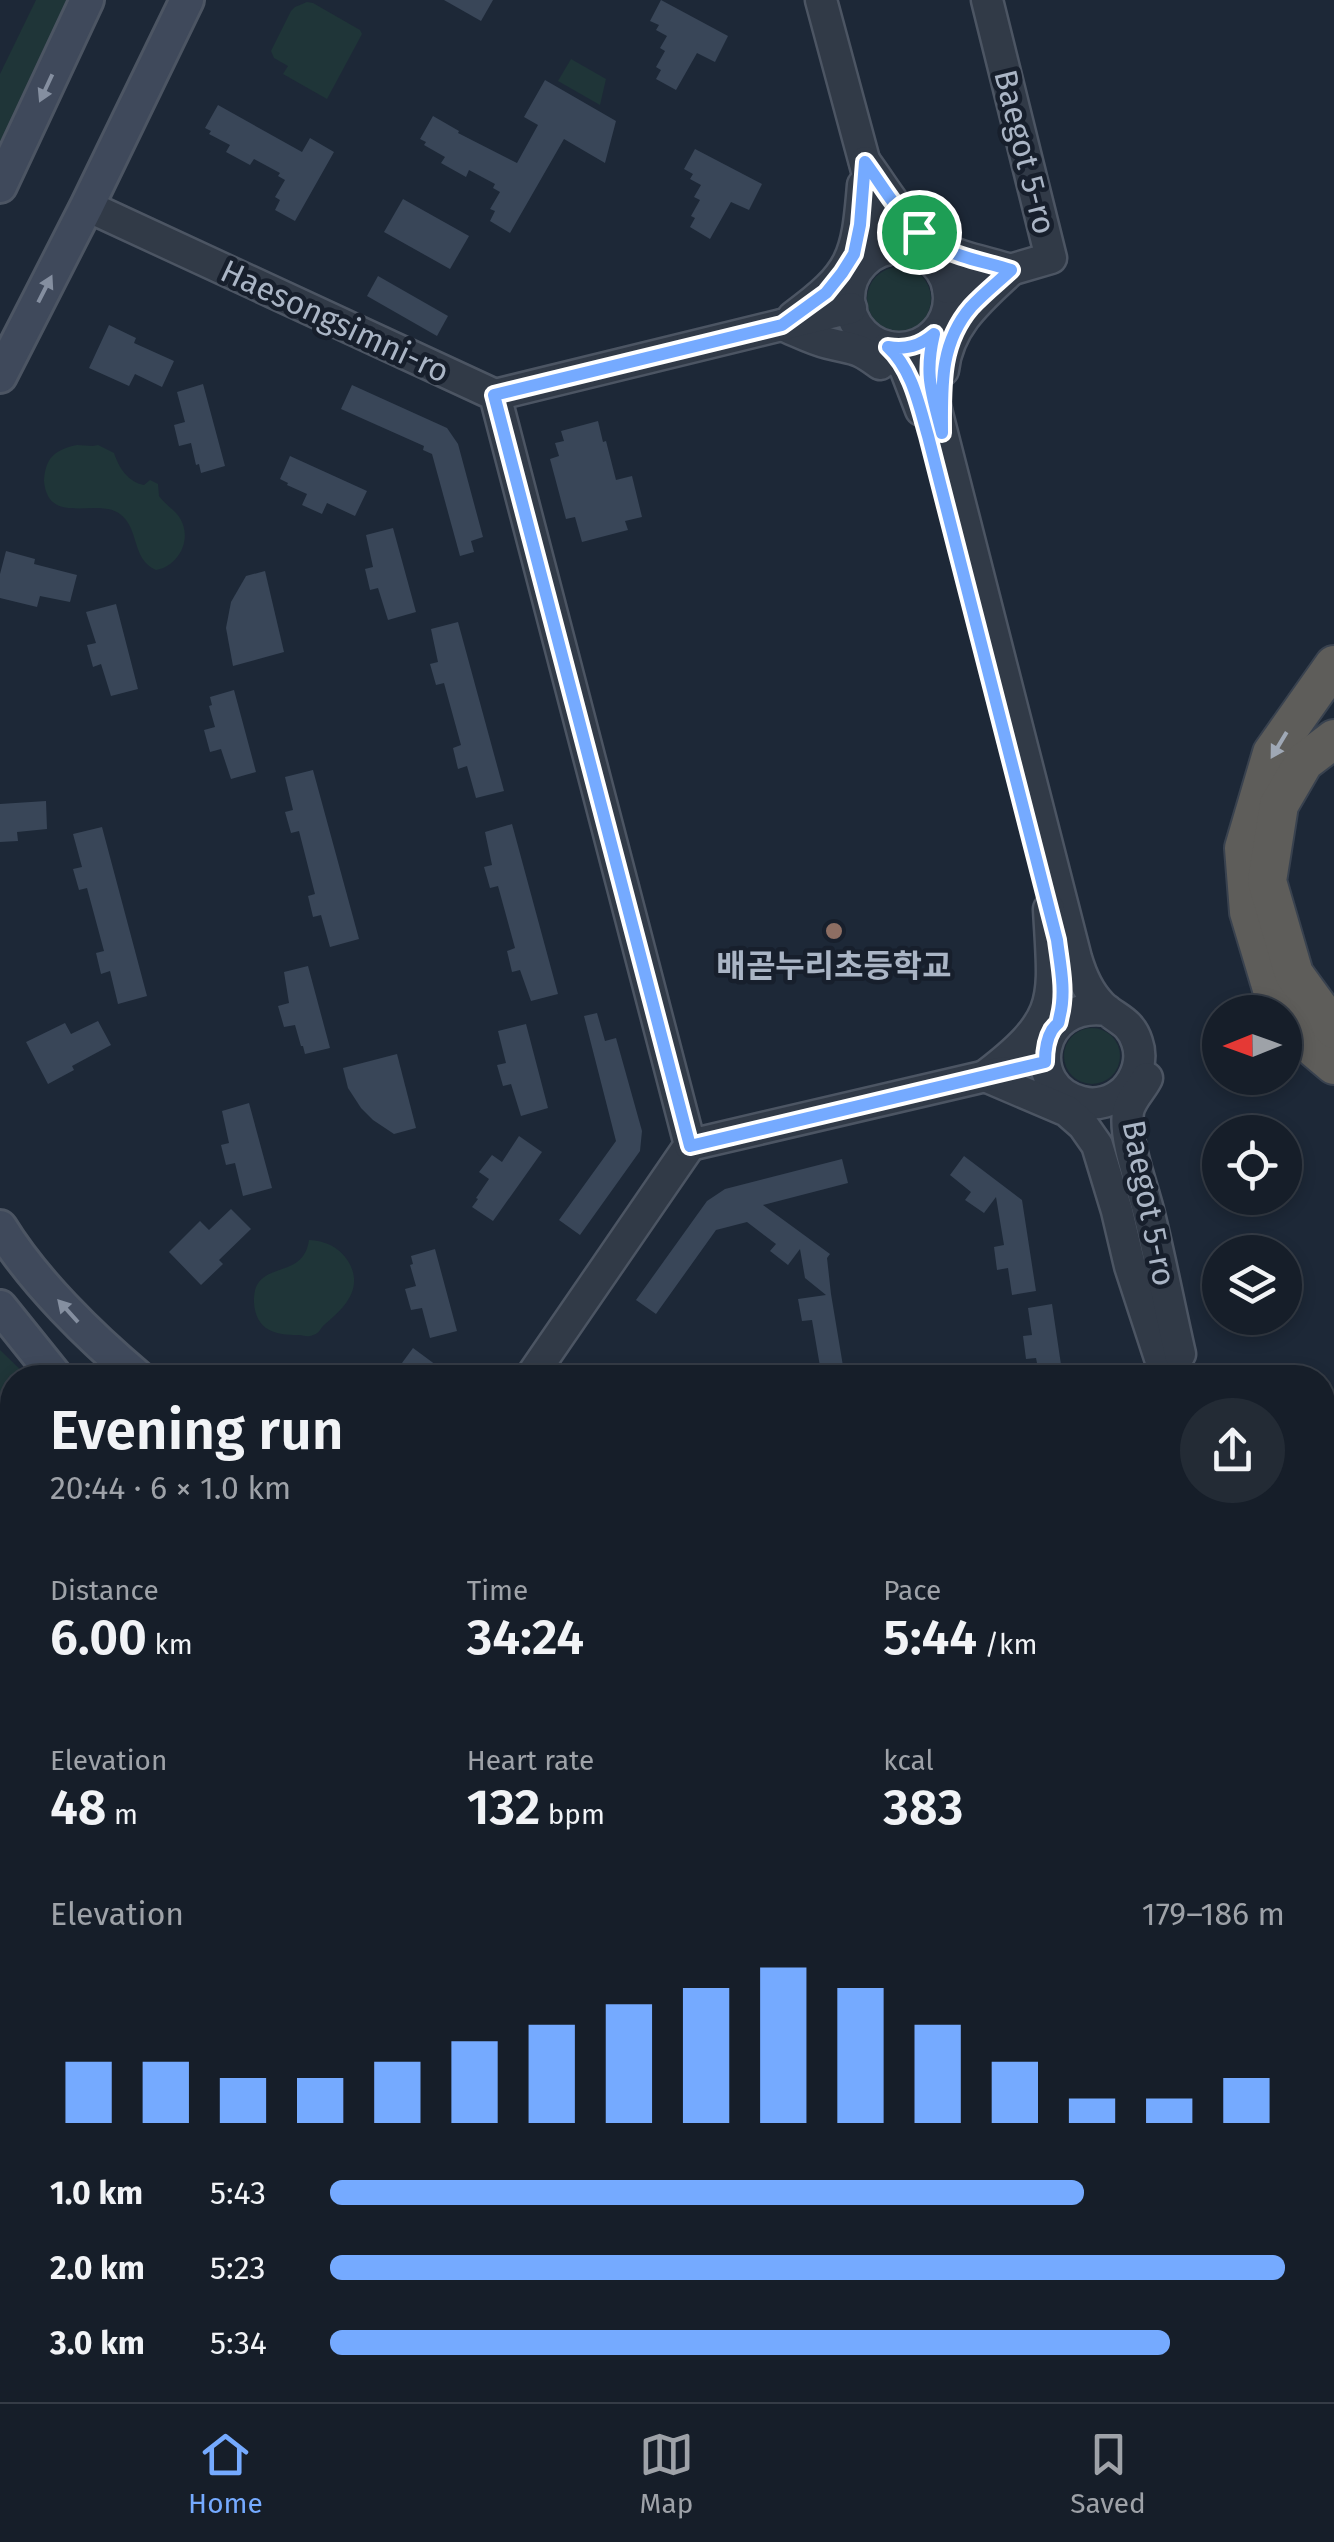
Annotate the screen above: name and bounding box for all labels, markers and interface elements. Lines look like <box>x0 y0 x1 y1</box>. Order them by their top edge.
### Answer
street label: Baegot 5-ro <box>986 66 1064 238</box>
one-way arrow <box>37 74 54 103</box>
pin <box>877 190 962 275</box>
icon: arrive <box>892 205 947 260</box>
street label: Haesongsimni-ro <box>215 251 455 391</box>
one-way arrow <box>37 275 54 304</box>
one-way arrow <box>1270 732 1289 759</box>
marker: 배곧누리초등학교 <box>823 920 845 942</box>
place label: 배곧누리초등학교 <box>716 947 952 985</box>
north arrow <box>1202 995 1302 1095</box>
map controls <box>1202 995 1302 1335</box>
button: locate <box>1202 1115 1302 1215</box>
street label: Baegot 5-ro <box>1114 1117 1184 1289</box>
button: layers <box>1202 1235 1302 1335</box>
one-way arrow <box>58 1299 80 1324</box>
text: Evening run <box>50 1398 344 1464</box>
button: share <box>1180 1398 1285 1503</box>
text: 20:44 · 6 × 1.0 km <box>50 1469 291 1507</box>
text: Distance <box>50 1574 159 1607</box>
text: Time <box>467 1574 528 1607</box>
text: Pace <box>883 1574 941 1607</box>
text: 6.00 <box>50 1607 147 1667</box>
text: 34:24 <box>467 1607 584 1667</box>
text: 5:44 <box>883 1607 977 1667</box>
text: km <box>147 1628 193 1661</box>
text: /km <box>977 1628 1037 1661</box>
text: Elevation <box>50 1744 167 1777</box>
text: Heart rate <box>467 1744 594 1777</box>
text: kcal <box>883 1744 934 1777</box>
text: 48 <box>50 1777 107 1837</box>
text: 132 <box>467 1777 540 1837</box>
text: 383 <box>883 1777 964 1837</box>
text: m <box>107 1798 138 1831</box>
text: bpm <box>540 1798 605 1831</box>
text: Elevation <box>50 1895 184 1933</box>
text: 179–186 m <box>1142 1895 1285 1933</box>
text: 1.0 km <box>50 2174 143 2212</box>
text: 5:43 <box>210 2174 266 2212</box>
text: 2.0 km <box>50 2249 145 2287</box>
text: 5:23 <box>210 2249 265 2287</box>
text: 3.0 km <box>50 2324 145 2362</box>
text: 5:34 <box>210 2324 267 2362</box>
tab: Home <box>188 2427 263 2520</box>
tab: Map <box>639 2427 694 2520</box>
tab: Saved <box>1070 2427 1146 2520</box>

